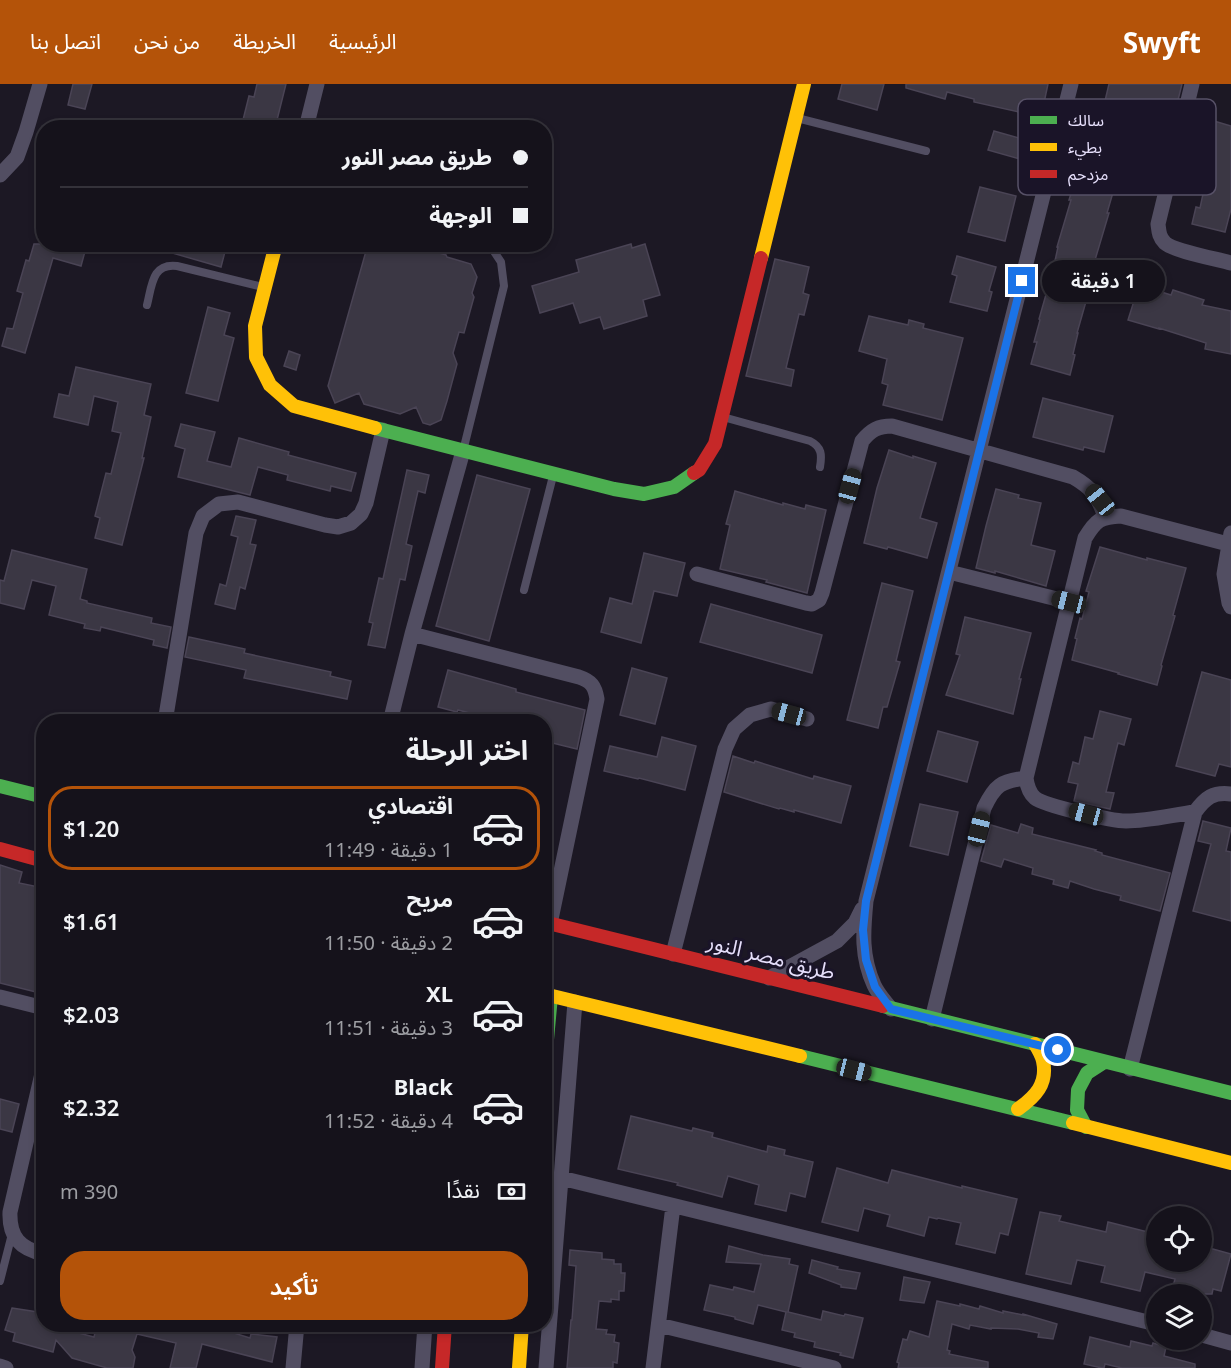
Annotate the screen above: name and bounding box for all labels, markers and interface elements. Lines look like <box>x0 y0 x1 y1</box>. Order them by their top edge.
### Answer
text: Swyft <box>1123 23 1201 61</box>
text: اتصل بنا <box>30 27 101 55</box>
text: من نحن <box>134 27 200 55</box>
text: الخريطة <box>233 27 296 55</box>
text: الرئيسية <box>329 27 397 55</box>
legend <box>1018 99 1216 195</box>
text: سالك <box>1068 109 1104 131</box>
text: بطيء <box>1068 136 1102 160</box>
text: طريق مصر النور <box>342 141 492 171</box>
text: مزدحم <box>1068 163 1108 187</box>
text: الوجهة <box>429 199 492 229</box>
callout: 1 دقيقة <box>1043 260 1166 302</box>
route end <box>1008 267 1035 294</box>
text: 1 دقيقة <box>1071 267 1136 294</box>
car <box>837 466 863 506</box>
car <box>1082 480 1118 520</box>
car <box>1049 589 1089 615</box>
car <box>769 701 809 727</box>
text: اختر الرحلة <box>406 731 528 768</box>
text: اقتصادي <box>368 790 453 820</box>
icon: car <box>471 801 525 855</box>
car <box>1066 801 1106 827</box>
car <box>966 809 992 849</box>
text: $1.20 <box>63 813 119 843</box>
text: 1 دقيقة · 11:49 <box>324 836 453 863</box>
text: مريح <box>407 883 453 913</box>
icon: car <box>471 894 525 948</box>
text: $1.61 <box>63 906 119 936</box>
street label: طريق مصر النور <box>704 926 838 985</box>
text: 2 دقيقة · 11:50 <box>324 929 453 956</box>
text: XL <box>426 978 453 1008</box>
icon: car <box>471 987 525 1041</box>
text: $2.03 <box>63 999 119 1029</box>
text: 3 دقيقة · 11:51 <box>324 1014 453 1041</box>
route start <box>1044 1036 1071 1063</box>
car <box>834 1057 874 1083</box>
text: Black <box>394 1071 453 1101</box>
icon: car <box>471 1080 525 1134</box>
text: $2.32 <box>63 1092 119 1122</box>
text: 4 دقيقة · 11:52 <box>324 1107 453 1134</box>
text: نقدًا <box>446 1174 480 1204</box>
icon: cash <box>495 1175 528 1208</box>
text: 390 m <box>60 1178 118 1205</box>
map controls <box>1146 1206 1212 1350</box>
button: locate <box>1146 1206 1212 1272</box>
button: تأكيد <box>60 1251 528 1320</box>
button: layers <box>1146 1284 1212 1350</box>

